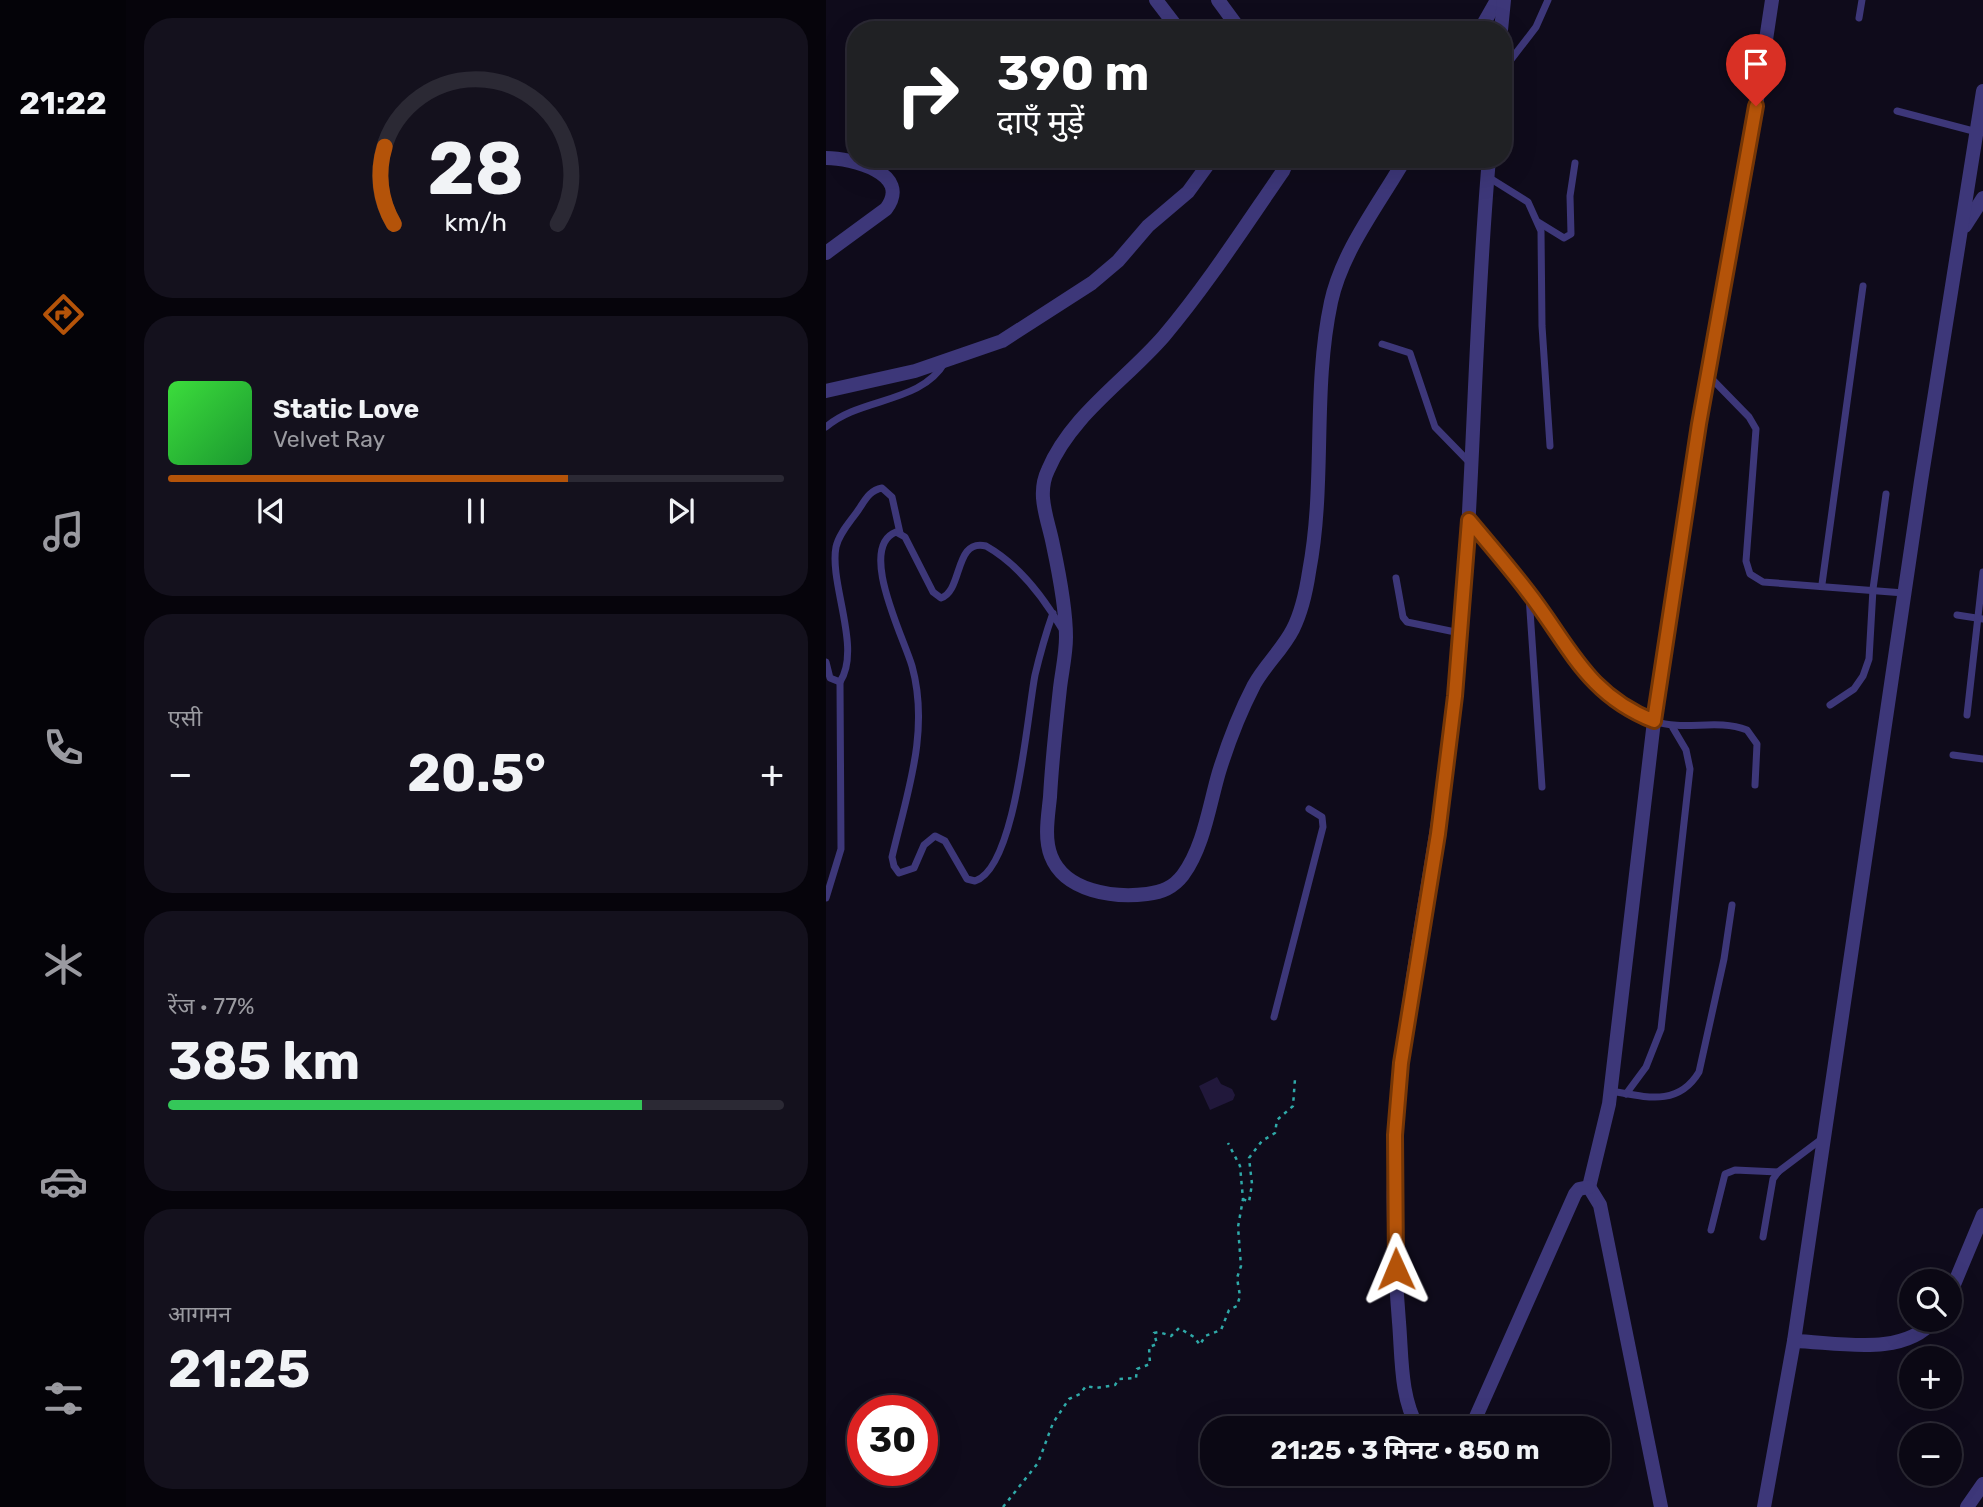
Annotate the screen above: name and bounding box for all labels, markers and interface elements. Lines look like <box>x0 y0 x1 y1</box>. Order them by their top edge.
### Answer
pin <box>1726 34 1786 106</box>
text: 390 m <box>997 44 1149 102</box>
icon: arrive <box>1737 45 1775 83</box>
icon: right <box>882 49 973 140</box>
text: 21:22 <box>19 84 107 122</box>
text: दाएँ मुड़ें <box>997 103 1084 141</box>
text: 28 <box>428 126 524 212</box>
text: km/h <box>445 208 507 237</box>
icon: directions <box>39 290 88 339</box>
text: Static Love <box>273 394 419 425</box>
text: Velvet Ray <box>273 425 385 453</box>
icon: previous <box>252 492 290 530</box>
icon: pause <box>457 492 495 530</box>
icon: next <box>662 492 700 530</box>
icon: music <box>39 507 88 556</box>
text: एसी <box>168 704 202 732</box>
icon: phone <box>39 723 88 772</box>
text: 20.5° <box>407 742 546 804</box>
text: − <box>168 751 193 797</box>
text: + <box>760 751 784 797</box>
icon: climate <box>39 940 88 989</box>
text: रेंज · 77% <box>168 992 254 1020</box>
text: 385 km <box>168 1030 360 1092</box>
icon: car <box>39 1157 88 1206</box>
position arrow <box>1359 1232 1433 1306</box>
map controls <box>1899 1269 1962 1486</box>
button: search <box>1899 1269 1962 1332</box>
text: आगमन <box>168 1300 231 1328</box>
text: 21:25 <box>168 1338 310 1400</box>
button: + <box>1899 1346 1962 1409</box>
icon: filters <box>39 1374 88 1423</box>
speed limit sign: 30 <box>847 1395 938 1486</box>
button: − <box>1899 1423 1962 1486</box>
text: 21:25 · 3 मिनट · 850 m <box>1270 1435 1540 1466</box>

